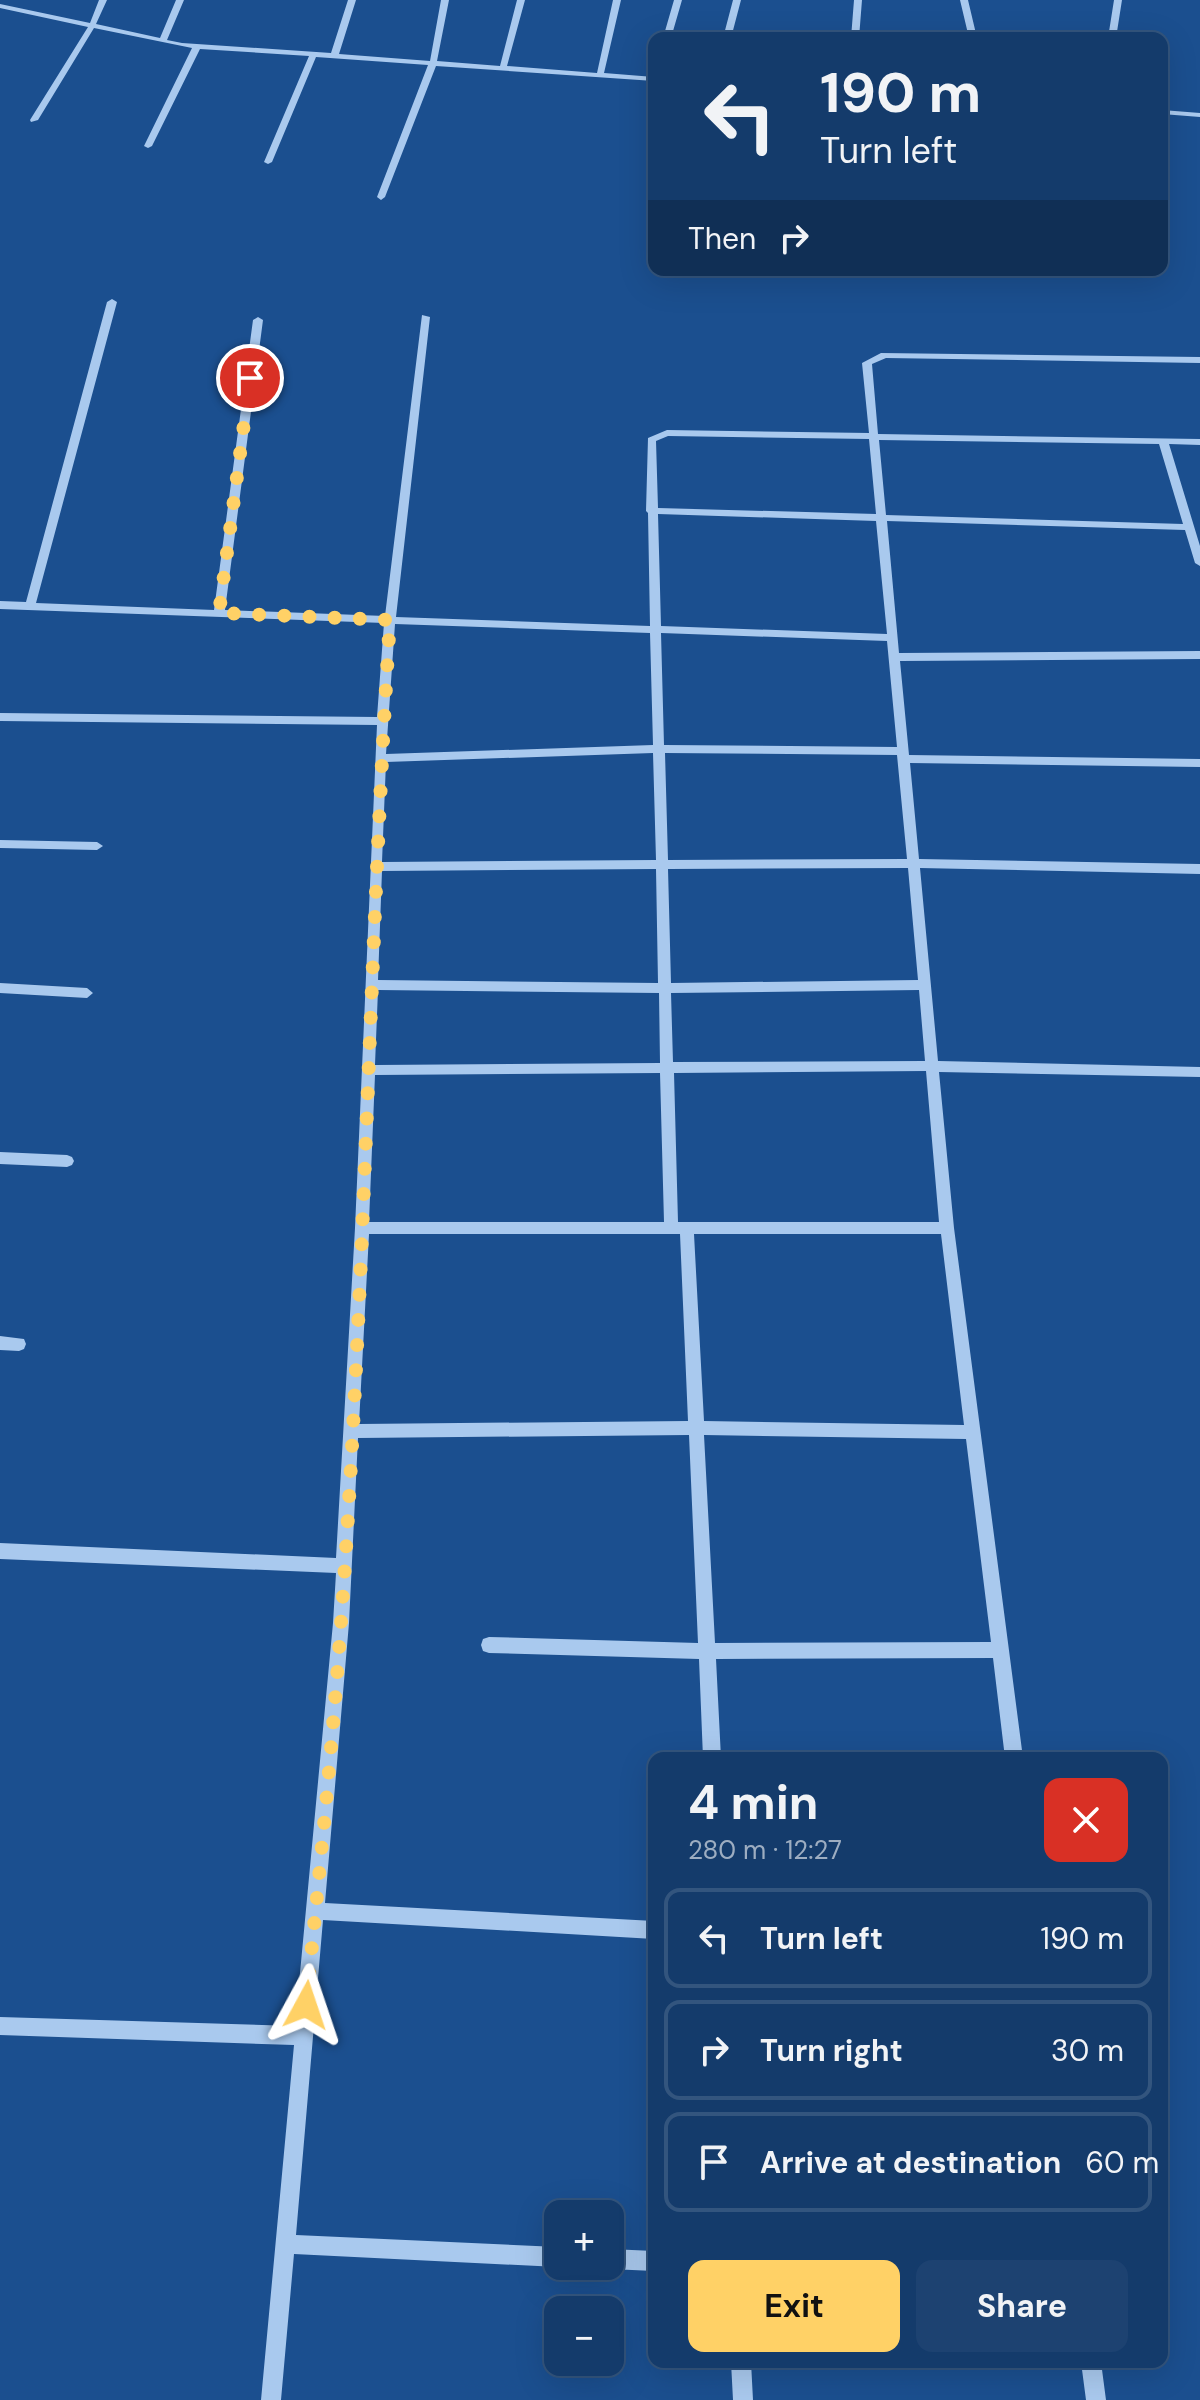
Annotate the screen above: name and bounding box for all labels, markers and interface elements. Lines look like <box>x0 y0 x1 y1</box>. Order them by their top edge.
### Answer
text: 190 m <box>820 56 981 129</box>
icon: left <box>688 64 792 168</box>
text: Turn left <box>820 127 957 174</box>
icon: right <box>772 216 816 260</box>
text: Then <box>688 219 756 258</box>
pin <box>216 344 284 412</box>
icon: arrive <box>228 356 272 400</box>
text: 4 min <box>688 1771 818 1834</box>
button: close <box>1044 1778 1128 1862</box>
text: 280 m · 12:27 <box>688 1833 842 1867</box>
icon: left <box>692 1916 736 1960</box>
text: Turn left <box>760 1919 883 1958</box>
text: 190 m <box>1041 1919 1124 1958</box>
position arrow <box>264 1963 348 2047</box>
icon: right <box>692 2028 736 2072</box>
text: Turn right <box>760 2031 903 2070</box>
text: 30 m <box>1051 2031 1124 2070</box>
icon: arrive <box>692 2140 736 2184</box>
text: Arrive at destination <box>760 2143 1061 2182</box>
text: 60 m <box>1085 2143 1159 2182</box>
map controls <box>544 2200 624 2376</box>
button: + <box>544 2200 624 2280</box>
button: Exit <box>688 2260 900 2352</box>
button: Share <box>916 2260 1128 2352</box>
button: − <box>544 2296 624 2376</box>

